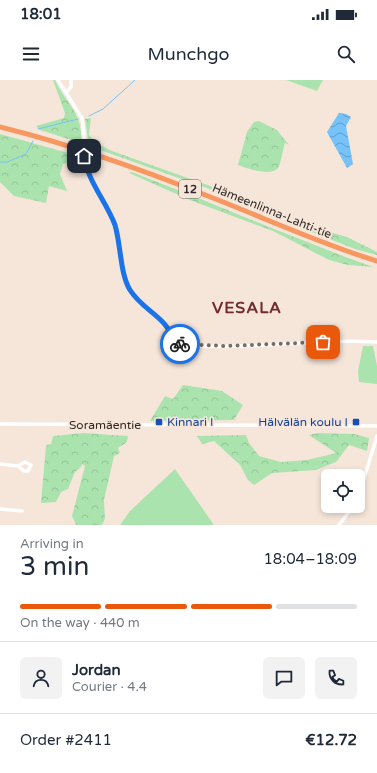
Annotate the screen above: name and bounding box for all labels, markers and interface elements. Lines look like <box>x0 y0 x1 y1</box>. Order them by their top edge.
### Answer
text: 18:01 <box>20 5 62 23</box>
icon: menu <box>20 43 42 65</box>
text: Munchgo <box>148 43 229 65</box>
icon: search <box>335 43 357 65</box>
pin <box>67 139 101 173</box>
icon: home <box>73 145 95 167</box>
road number: 12 <box>179 180 201 198</box>
street label: Hämeenlinna-Lahti-tie <box>210 181 334 241</box>
district label: VESALA <box>212 298 282 318</box>
courier <box>160 324 200 364</box>
pin <box>306 325 340 359</box>
icon: bag <box>312 331 334 353</box>
icon: bike <box>169 333 191 355</box>
place label: Kinnari I <box>167 415 214 429</box>
place label: Hälvälän koulu I <box>258 415 348 429</box>
marker: Kinnari I <box>154 417 164 427</box>
marker: Hälvälän koulu I <box>351 417 361 427</box>
street label: Soramäentie <box>69 418 141 432</box>
map controls <box>321 469 365 513</box>
button: locate <box>321 469 365 513</box>
text: Arriving in <box>20 536 84 552</box>
text: 18:04–18:09 <box>263 550 357 568</box>
text: 3 min <box>20 551 89 582</box>
text: On the way · 440 m <box>20 615 140 631</box>
button: person <box>20 657 62 699</box>
button: chat <box>263 657 305 699</box>
button: phone <box>315 657 357 699</box>
text: Jordan <box>72 661 121 679</box>
text: Courier · 4.4 <box>72 679 147 695</box>
text: Order #2411 <box>20 731 112 749</box>
text: €12.72 <box>305 731 357 749</box>

